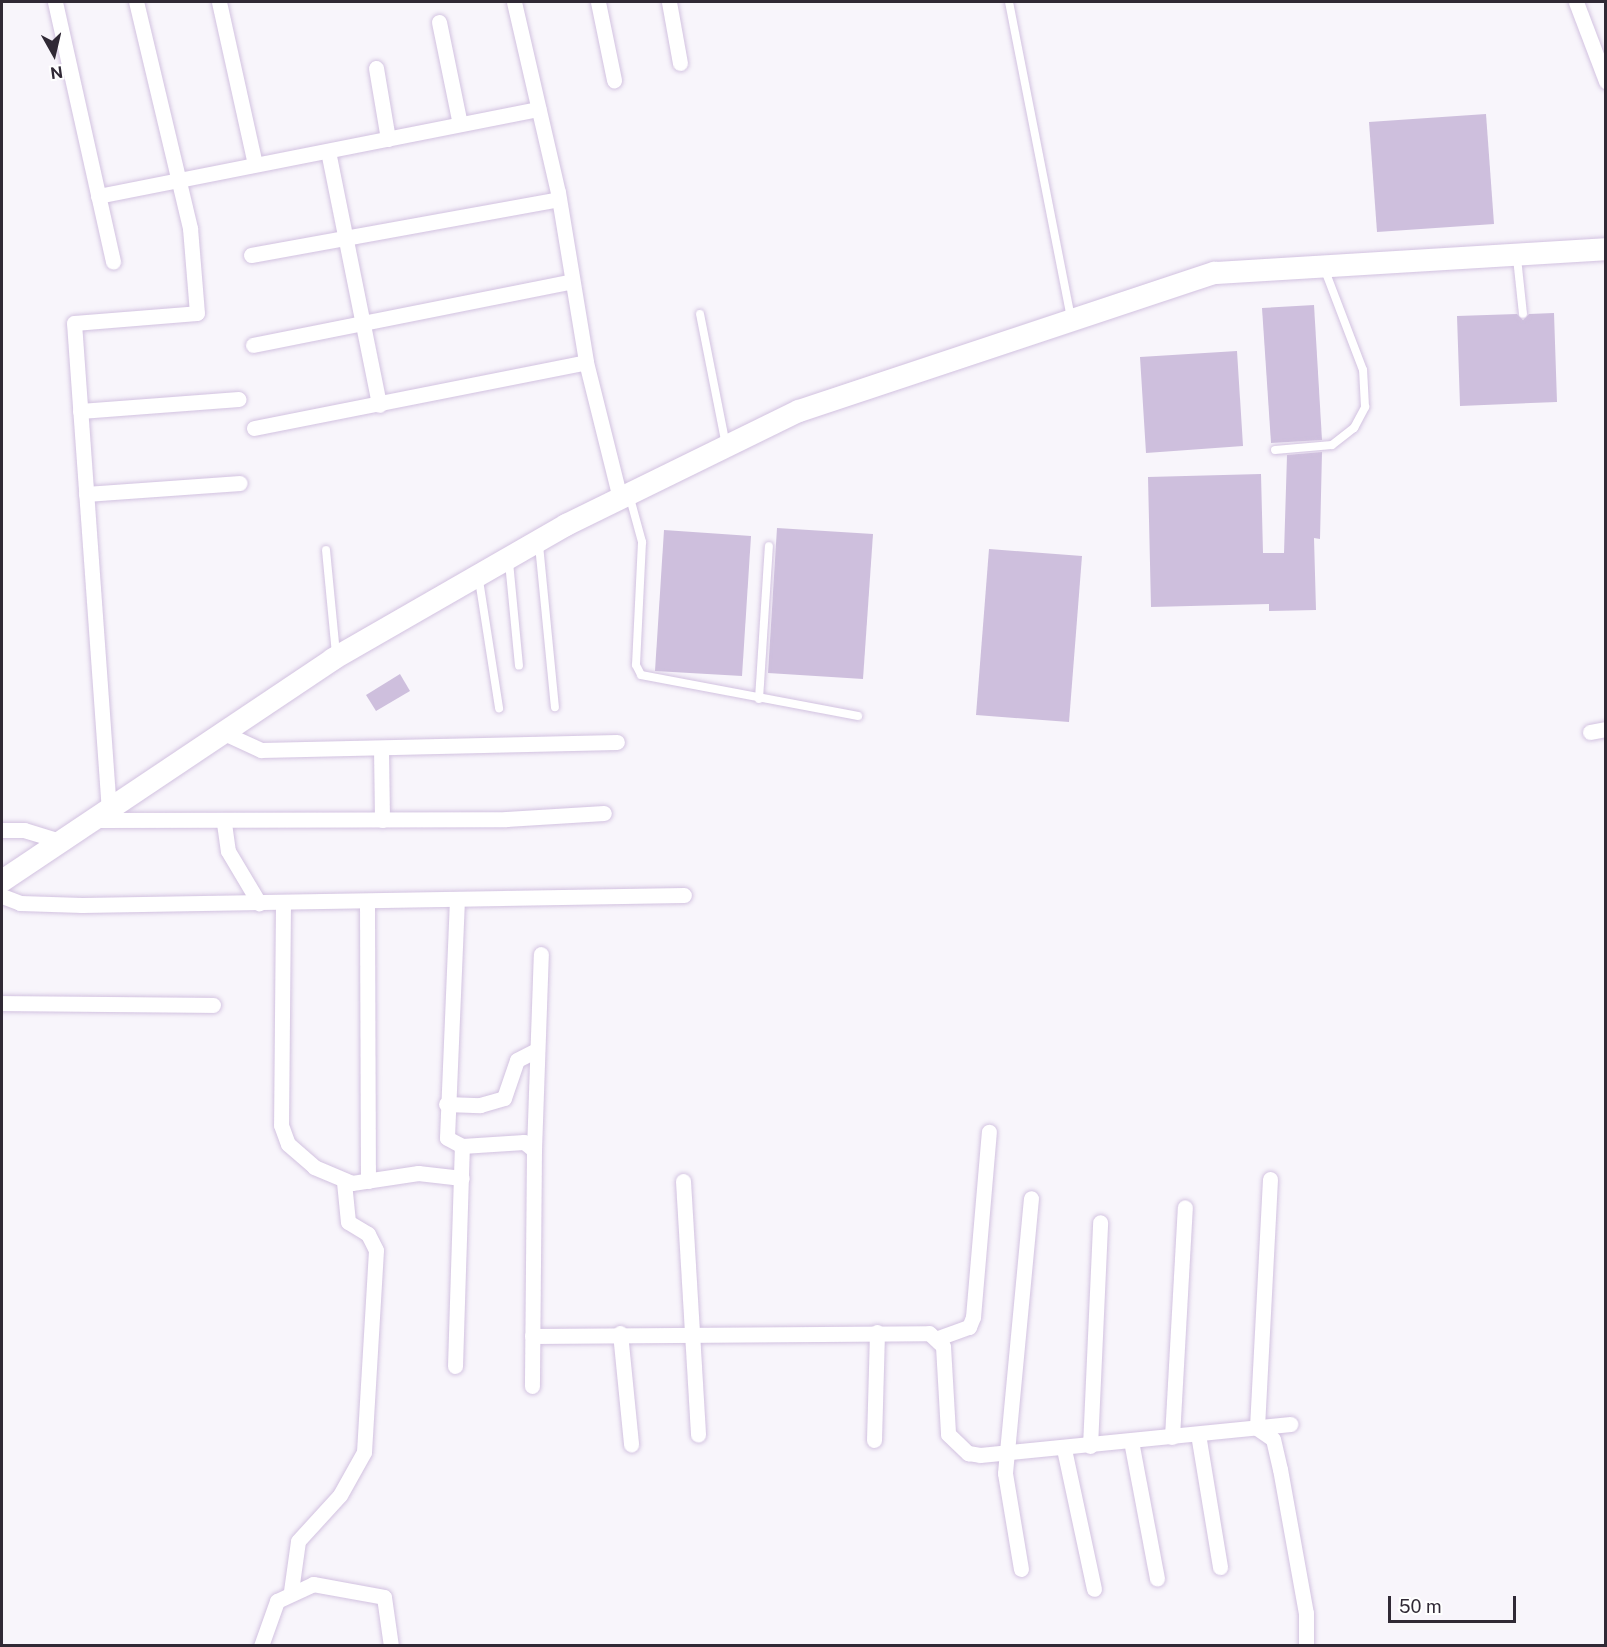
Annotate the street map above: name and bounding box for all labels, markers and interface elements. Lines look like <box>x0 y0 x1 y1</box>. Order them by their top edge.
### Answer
north arrow <box>24 24 84 84</box>
text: N <box>49 62 64 83</box>
scale bar <box>1391 1584 1518 1622</box>
text: 50 m <box>1399 1596 1442 1617</box>

